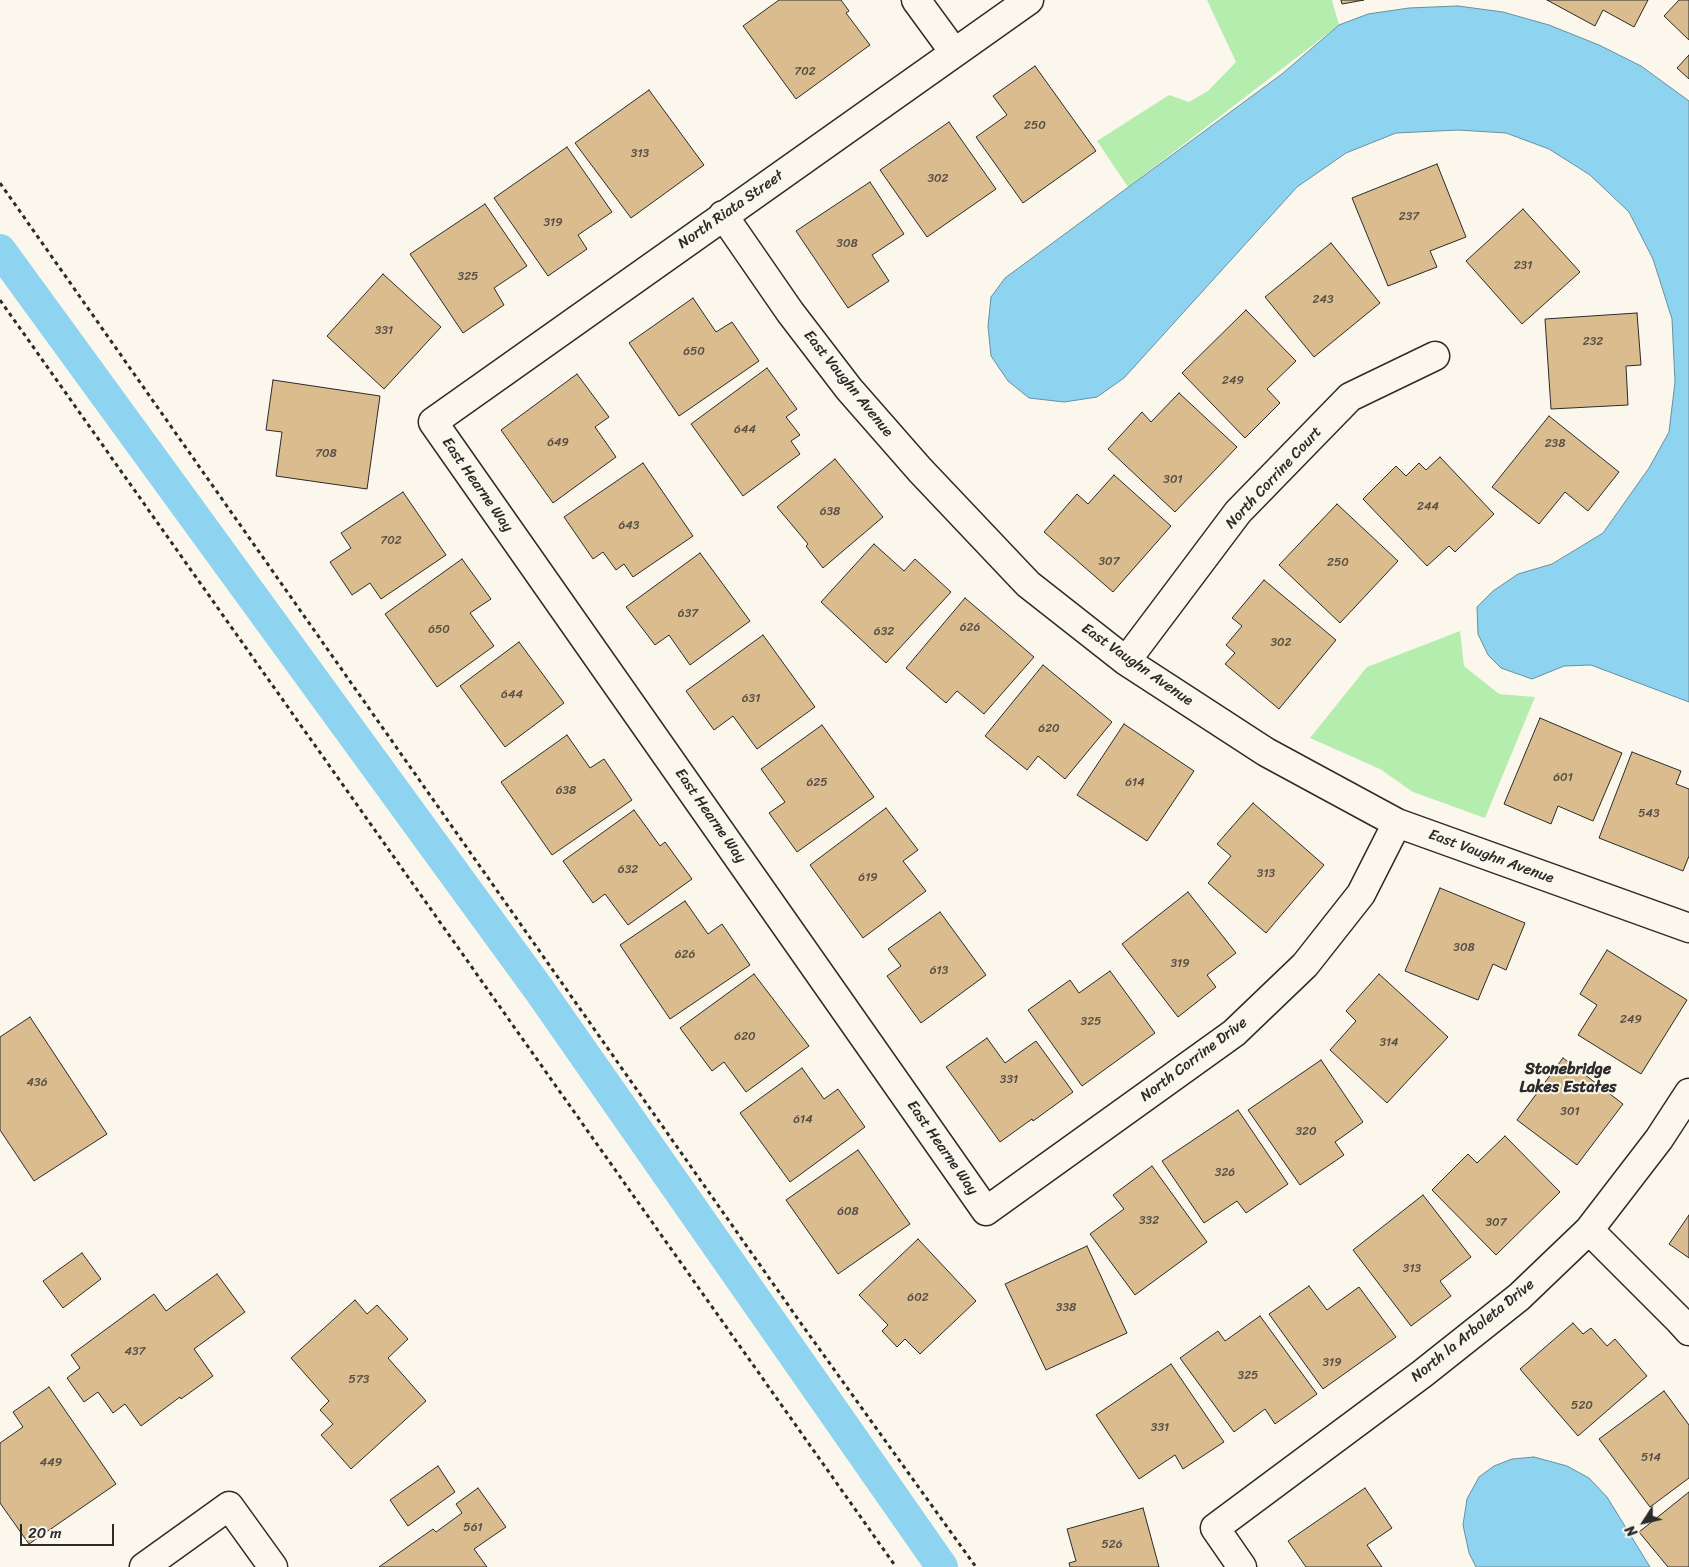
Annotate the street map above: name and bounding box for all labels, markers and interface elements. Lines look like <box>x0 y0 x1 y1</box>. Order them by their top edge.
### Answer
house number: 702 <box>794 65 816 79</box>
house number: 250 <box>1024 119 1046 133</box>
house number: 313 <box>631 147 649 161</box>
street label: North Riata Street <box>675 167 787 253</box>
house number: 302 <box>927 172 949 186</box>
house number: 237 <box>1399 210 1419 224</box>
house number: 319 <box>543 216 563 230</box>
house number: 308 <box>836 237 858 251</box>
house number: 231 <box>1514 259 1532 273</box>
house number: 325 <box>458 270 478 284</box>
house number: 243 <box>1312 293 1334 307</box>
house number: 331 <box>375 324 393 338</box>
street label: East Vaughn Avenue <box>799 327 897 441</box>
house number: 232 <box>1583 335 1603 349</box>
house number: 650 <box>683 345 705 359</box>
house number: 249 <box>1222 374 1244 388</box>
house number: 644 <box>734 423 756 437</box>
street label: North Corrine Court <box>1222 423 1326 533</box>
street label: East Hearne Way <box>438 434 516 536</box>
house number: 649 <box>547 436 569 450</box>
house number: 238 <box>1545 437 1565 451</box>
house number: 708 <box>315 447 337 461</box>
house number: 301 <box>1163 473 1183 487</box>
house number: 244 <box>1417 500 1439 514</box>
house number: 638 <box>820 505 840 519</box>
house number: 643 <box>619 519 639 533</box>
house number: 702 <box>380 534 402 548</box>
house number: 307 <box>1098 555 1120 569</box>
house number: 250 <box>1327 556 1349 570</box>
house number: 637 <box>678 607 698 621</box>
street label: East Vaughn Avenue <box>1078 620 1196 710</box>
house number: 626 <box>960 621 980 635</box>
house number: 650 <box>428 623 450 637</box>
house number: 632 <box>874 625 894 639</box>
house number: 302 <box>1270 636 1292 650</box>
house number: 644 <box>501 688 523 702</box>
house number: 631 <box>742 692 760 706</box>
house number: 620 <box>1038 722 1060 736</box>
street label: East Hearne Way <box>671 765 749 867</box>
house number: 601 <box>1553 771 1573 785</box>
house number: 625 <box>806 776 828 790</box>
house number: 614 <box>1125 776 1145 790</box>
house number: 638 <box>556 784 576 798</box>
house number: 543 <box>1638 807 1660 821</box>
street label: East Vaughn Avenue <box>1426 826 1556 888</box>
house number: 632 <box>618 863 638 877</box>
house number: 313 <box>1257 867 1275 881</box>
house number: 619 <box>858 871 878 885</box>
house number: 308 <box>1453 941 1475 955</box>
house number: 626 <box>675 948 695 962</box>
house number: 319 <box>1170 957 1190 971</box>
house number: 613 <box>930 964 948 978</box>
house number: 249 <box>1620 1013 1642 1027</box>
street label: North Corrine Drive <box>1137 1014 1251 1106</box>
house number: 325 <box>1081 1015 1101 1029</box>
house number: 620 <box>734 1030 756 1044</box>
house number: 314 <box>1379 1036 1399 1050</box>
district label: Stonebridge Lakes Estates <box>1520 1060 1616 1098</box>
house number: 331 <box>1000 1073 1018 1087</box>
house number: 436 <box>27 1076 47 1090</box>
street label: East Hearne Way <box>903 1097 981 1199</box>
house number: 301 <box>1560 1105 1580 1119</box>
house number: 614 <box>793 1113 813 1127</box>
house number: 320 <box>1295 1125 1317 1139</box>
house number: 326 <box>1215 1166 1235 1180</box>
house number: 608 <box>837 1205 859 1219</box>
house number: 332 <box>1139 1214 1159 1228</box>
house number: 307 <box>1485 1216 1507 1230</box>
house number: 313 <box>1403 1262 1421 1276</box>
street label: North la Arboleta Drive <box>1408 1276 1538 1386</box>
house number: 602 <box>907 1291 929 1305</box>
house number: 338 <box>1056 1301 1076 1315</box>
house number: 437 <box>125 1345 145 1359</box>
house number: 319 <box>1322 1356 1342 1370</box>
house number: 325 <box>1238 1369 1258 1383</box>
house number: 573 <box>349 1373 369 1387</box>
house number: 520 <box>1571 1399 1593 1413</box>
house number: 331 <box>1151 1421 1169 1435</box>
house number: 514 <box>1641 1451 1661 1465</box>
house number: 449 <box>40 1456 62 1470</box>
north arrow <box>1619 1497 1669 1547</box>
scale bar <box>22 1514 116 1546</box>
text: 20 m <box>28 1520 62 1546</box>
text: N <box>1618 1520 1644 1542</box>
house number: 561 <box>463 1521 483 1535</box>
house number: 526 <box>1101 1538 1123 1552</box>

